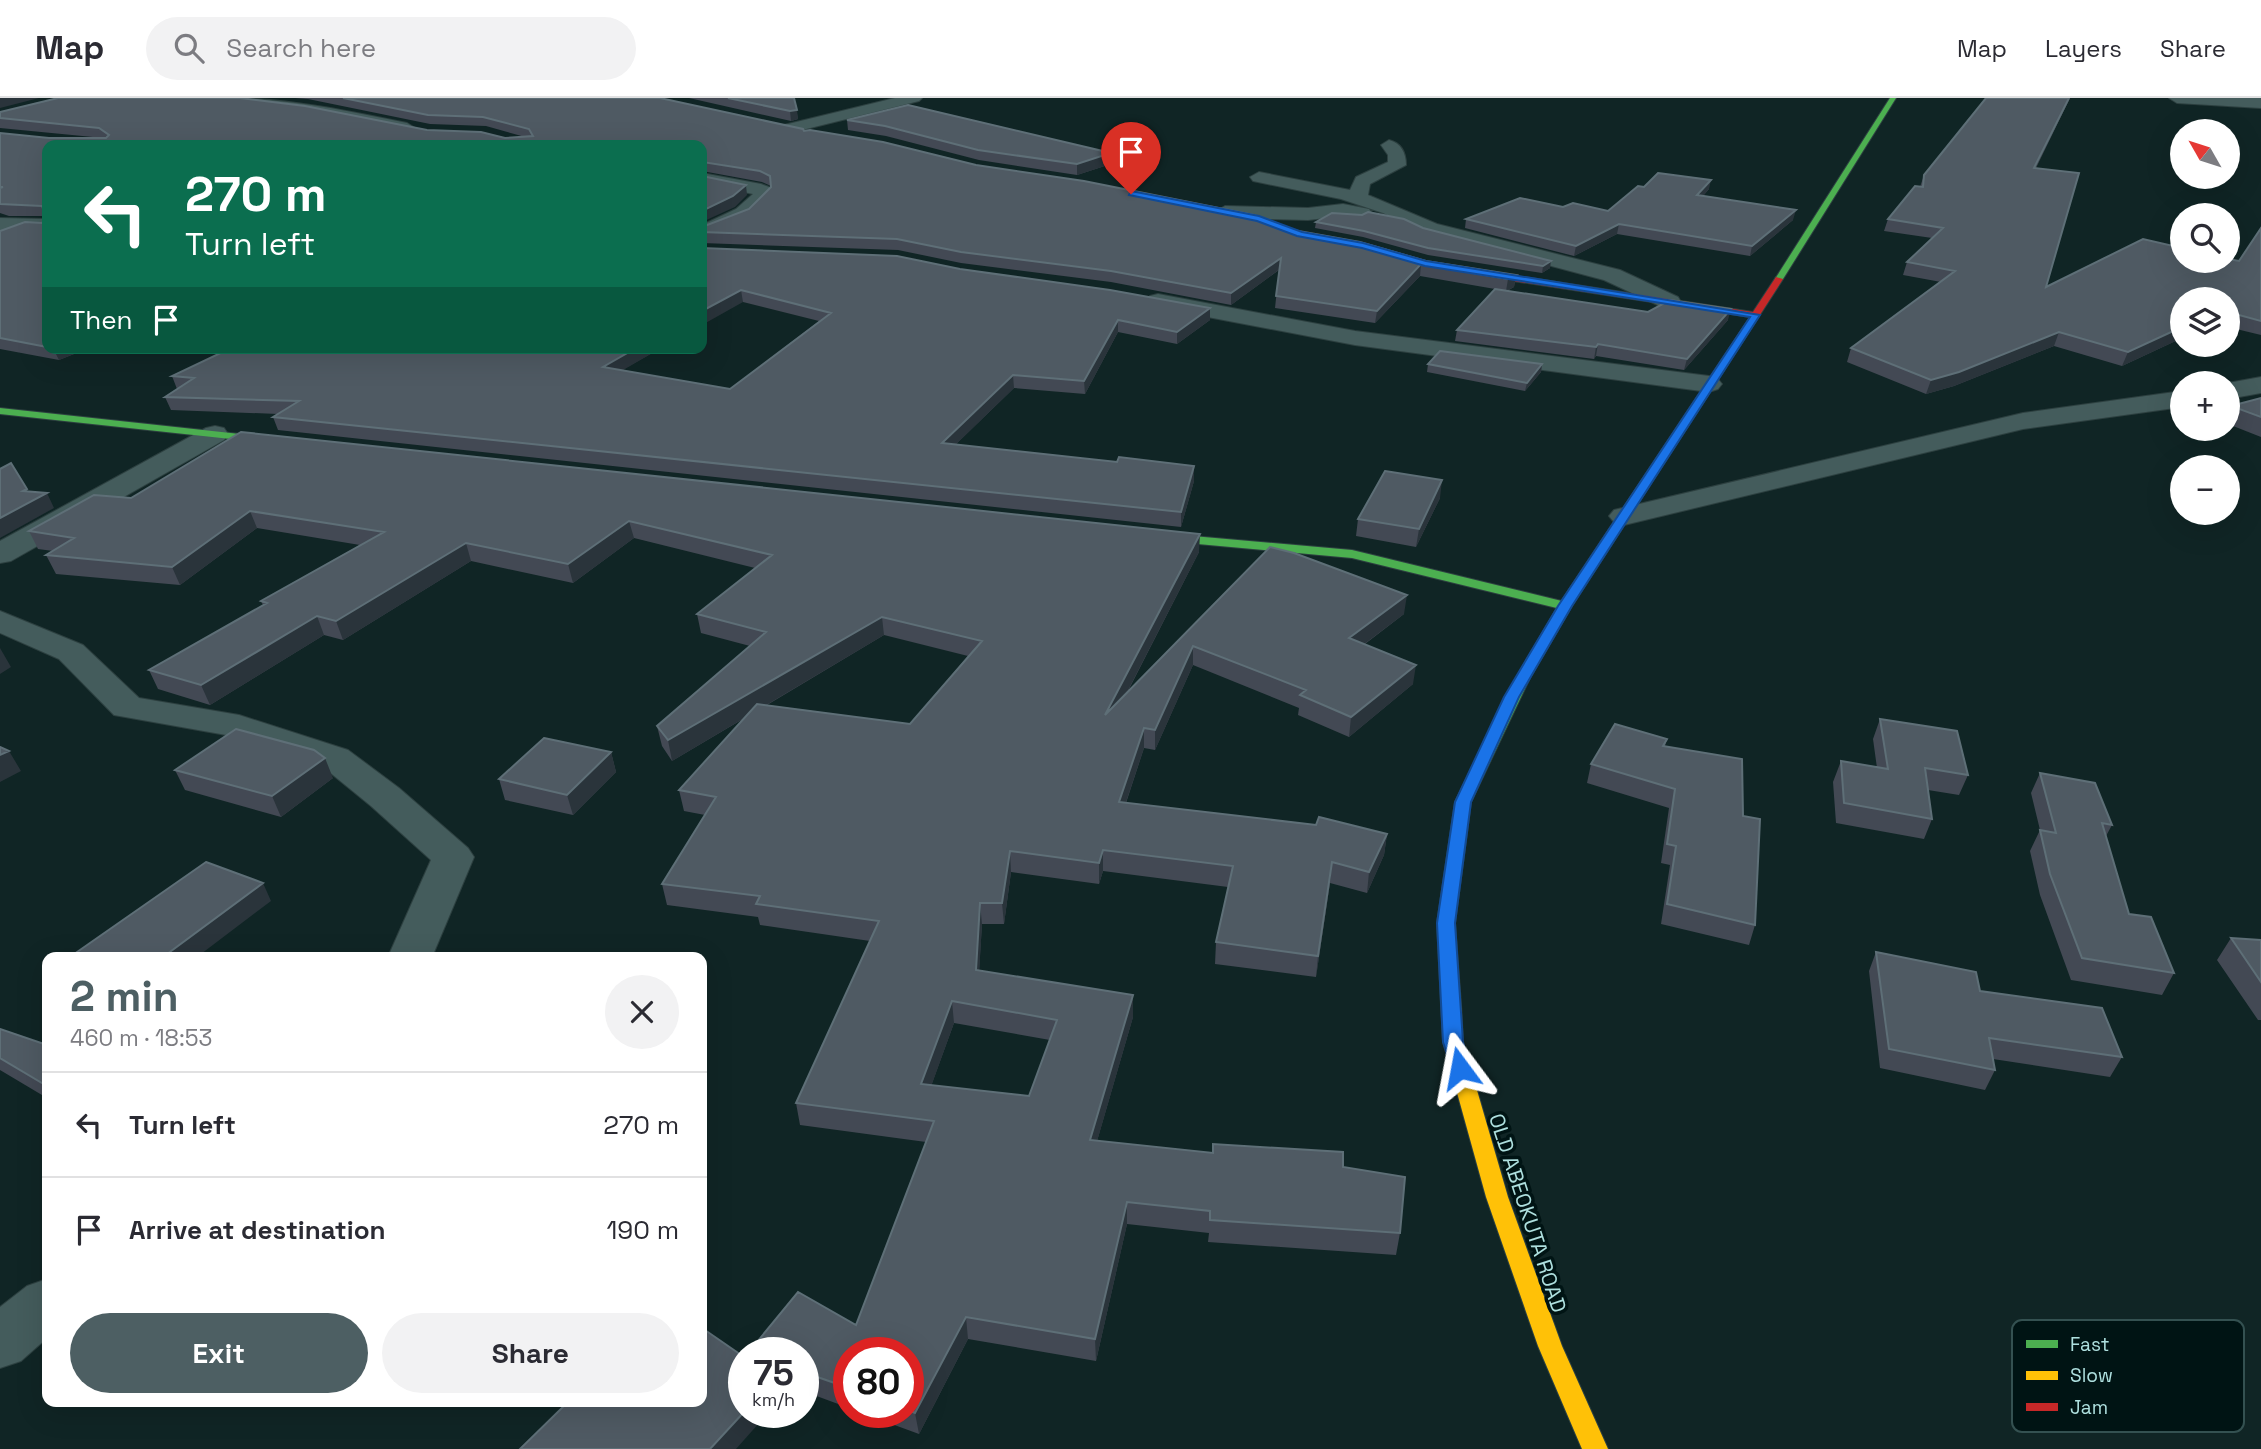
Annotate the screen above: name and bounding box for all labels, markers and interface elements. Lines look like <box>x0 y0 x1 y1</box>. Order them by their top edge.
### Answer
search box <box>146 17 636 80</box>
text: Map <box>35 27 104 69</box>
icon: search <box>170 29 208 67</box>
text: Search here <box>226 31 376 65</box>
text: Map <box>1957 33 2007 64</box>
text: Layers <box>2045 33 2122 64</box>
text: Share <box>2160 33 2226 64</box>
north arrow <box>2170 119 2240 189</box>
map controls <box>2170 119 2240 525</box>
pin <box>1101 122 1161 194</box>
icon: arrive <box>1112 133 1150 171</box>
text: 270 m <box>185 163 327 225</box>
icon: left <box>70 168 161 259</box>
button: search <box>2170 203 2240 273</box>
text: Turn left <box>185 224 315 264</box>
button: layers <box>2170 287 2240 357</box>
icon: arrive <box>147 301 185 339</box>
text: Then <box>70 303 133 337</box>
button: + <box>2170 371 2240 441</box>
button: − <box>2170 455 2240 525</box>
text: 2 min <box>70 970 179 1023</box>
button: close <box>605 975 679 1049</box>
text: 460 m · 18:53 <box>70 1023 212 1053</box>
position arrow <box>1423 1031 1497 1105</box>
icon: left <box>70 1106 108 1144</box>
text: Turn left <box>129 1108 236 1142</box>
text: 270 m <box>603 1108 679 1142</box>
street label: OLD ABEOKUTA ROAD <box>1483 1110 1573 1316</box>
icon: arrive <box>70 1211 108 1249</box>
text: Arrive at destination <box>129 1213 386 1247</box>
text: 190 m <box>607 1213 679 1247</box>
button: Exit <box>70 1313 368 1393</box>
button: Share <box>382 1313 679 1393</box>
legend <box>2012 1320 2244 1432</box>
text: Fast <box>2070 1332 2110 1357</box>
speed limit sign: 80 <box>833 1337 924 1428</box>
text: 75 <box>753 1351 794 1395</box>
text: Slow <box>2070 1363 2113 1388</box>
text: km/h <box>752 1388 795 1411</box>
text: Jam <box>2070 1395 2108 1420</box>

